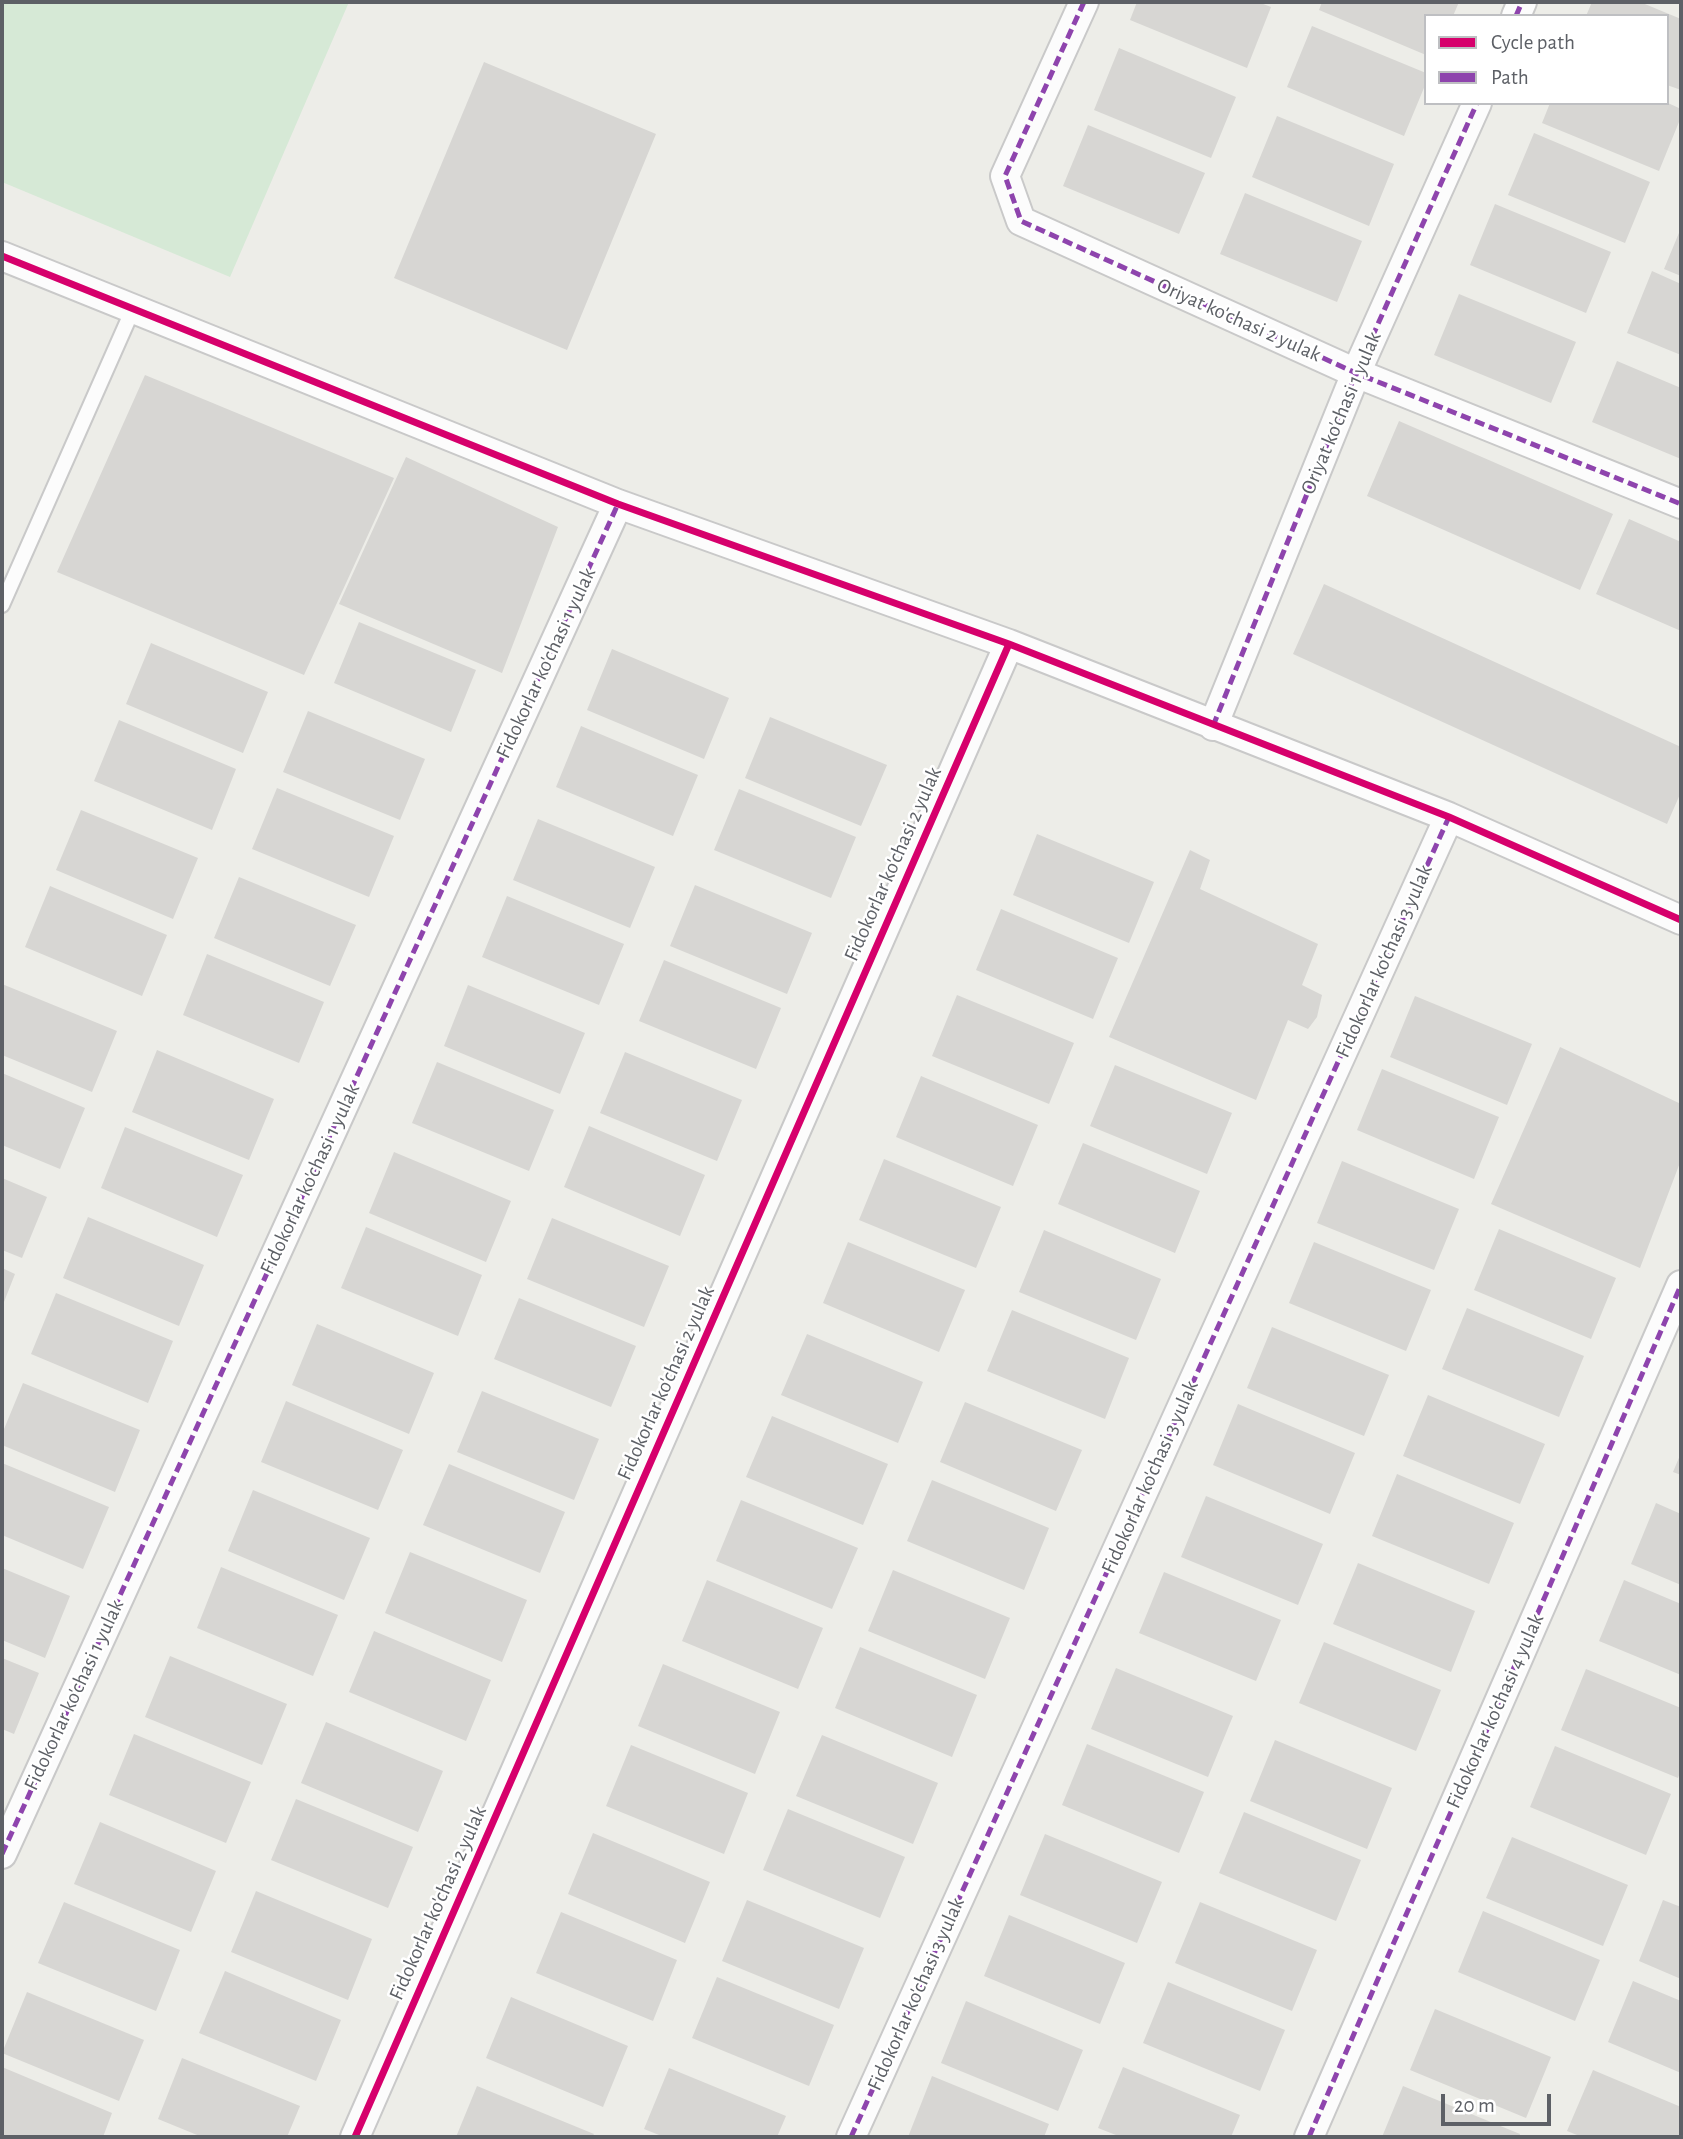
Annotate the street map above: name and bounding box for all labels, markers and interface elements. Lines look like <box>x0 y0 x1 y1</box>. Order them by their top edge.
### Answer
legend <box>1424 14 1669 105</box>
text: Cycle path <box>1491 32 1575 53</box>
text: Path <box>1491 67 1529 88</box>
street label: Oriyat ko'chasi 2 yulak <box>1153 272 1325 368</box>
street label: Oriyat ko'chasi 1 yulak <box>1295 328 1387 498</box>
street label: Fidokorlar ko'chasi 1 yulak <box>491 564 601 762</box>
street label: Fidokorlar ko'chasi 2 yulak <box>839 763 947 965</box>
street label: Fidokorlar ko'chasi 3 yulak <box>1330 860 1438 1062</box>
street label: Fidokorlar ko'chasi 1 yulak <box>255 1080 365 1278</box>
street label: Fidokorlar ko'chasi 2 yulak <box>612 1282 720 1484</box>
street label: Fidokorlar ko'chasi 3 yulak <box>1096 1376 1204 1578</box>
street label: Fidokorlar ko'chasi 1 yulak <box>19 1596 129 1794</box>
street label: Fidokorlar ko'chasi 4 yulak <box>1441 1610 1549 1812</box>
street label: Fidokorlar ko'chasi 2 yulak <box>384 1802 492 2004</box>
street label: Fidokorlar ko'chasi 3 yulak <box>862 1893 970 2095</box>
scale bar <box>1445 2080 1555 2124</box>
text: 20 m <box>1454 2095 1495 2116</box>

